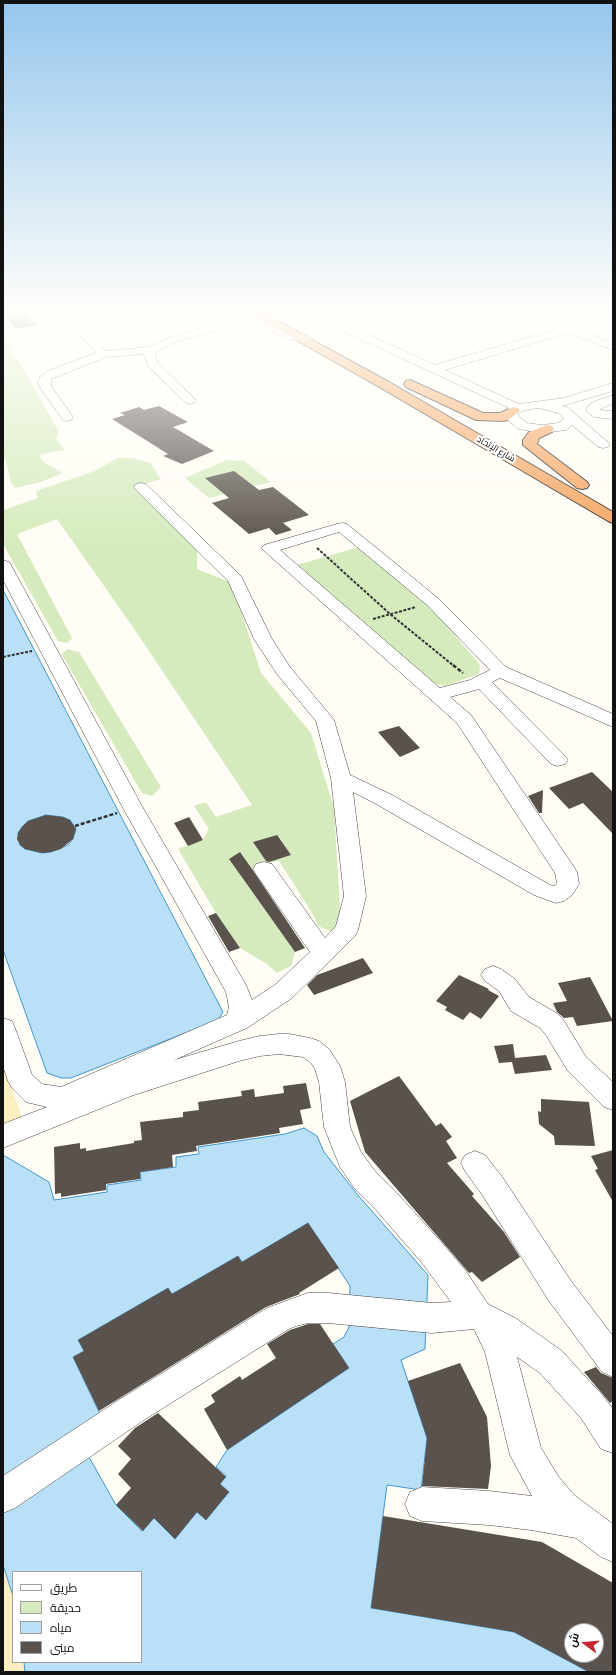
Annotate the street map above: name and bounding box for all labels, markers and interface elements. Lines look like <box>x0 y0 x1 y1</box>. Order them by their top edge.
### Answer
street label: شارع الإتحاد <box>475 434 517 464</box>
legend <box>12 1571 142 1663</box>
text: طريق <box>50 1581 77 1595</box>
text: حديقة <box>50 1601 81 1615</box>
text: مياه <box>50 1621 72 1635</box>
north arrow <box>564 1623 604 1663</box>
text: ش <box>566 1632 581 1648</box>
text: مبنى <box>50 1641 75 1655</box>

